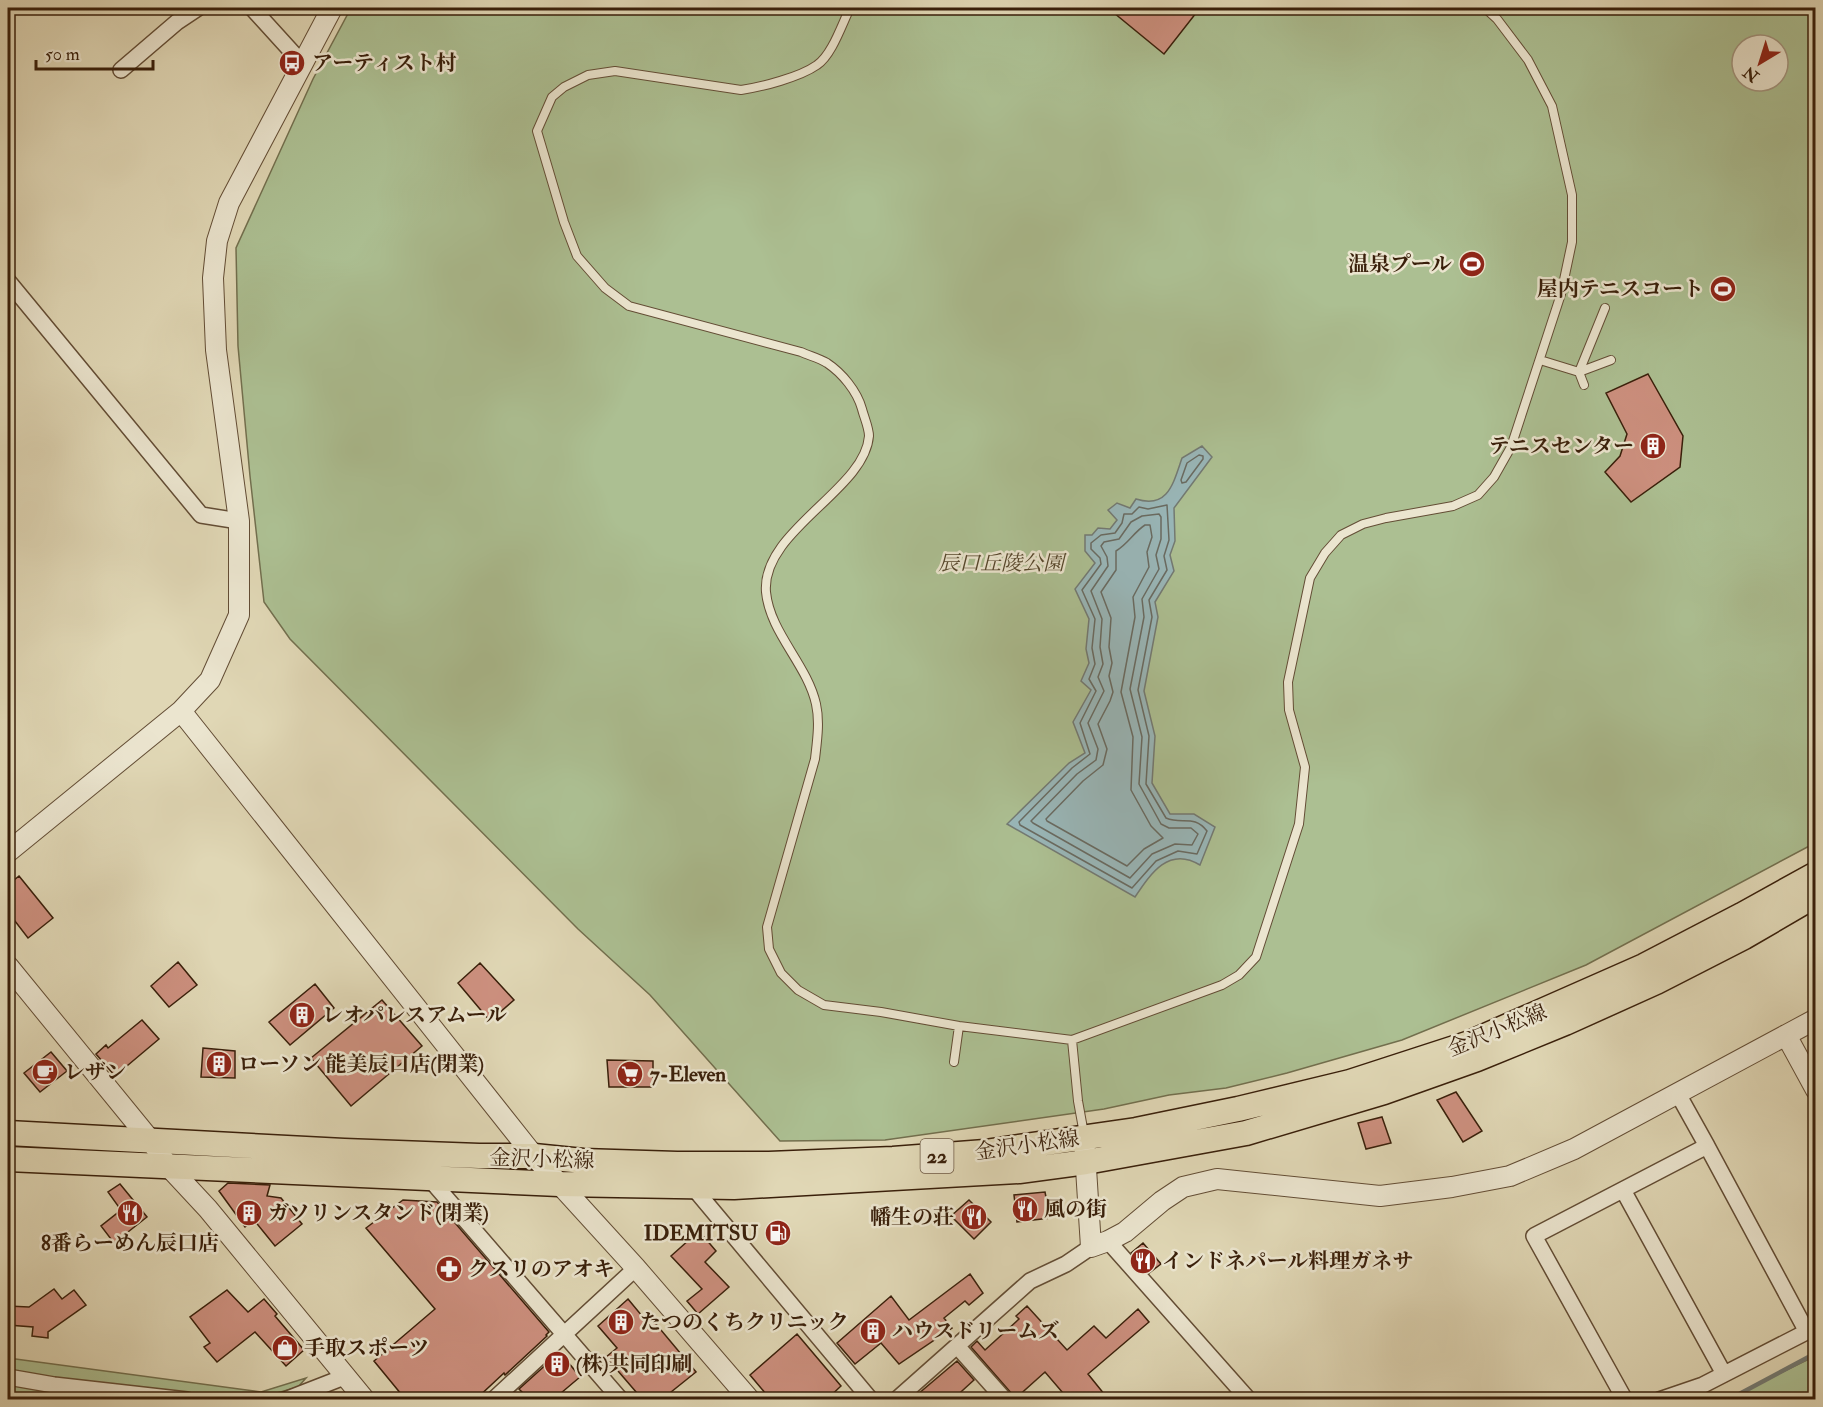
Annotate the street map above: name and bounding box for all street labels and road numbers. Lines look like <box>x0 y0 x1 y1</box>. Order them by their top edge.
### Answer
street label: 金沢小松線 <box>1443 998 1551 1063</box>
street label: 金沢小松線 <box>973 1125 1081 1166</box>
road number: 22 <box>920 1139 954 1173</box>
street label: 金沢小松線 <box>489 1144 595 1175</box>

